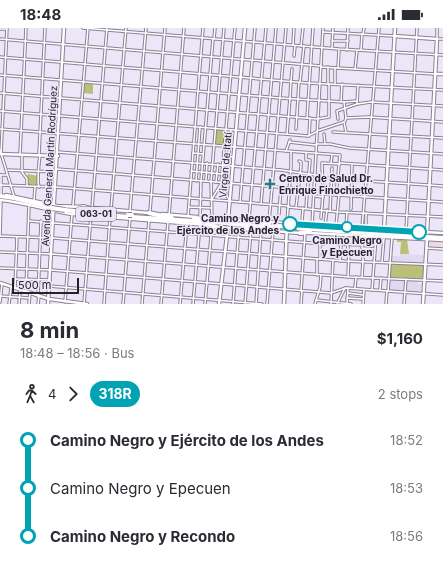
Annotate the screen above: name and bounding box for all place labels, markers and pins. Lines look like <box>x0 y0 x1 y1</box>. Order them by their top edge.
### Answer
place label: Centro de Salud Dr. Enrique Finochietto <box>279 172 374 196</box>
marker: Centro de Salud Dr. Enrique Finochietto <box>264 178 276 190</box>
place label: Camino Negro y Ejército de los Andes <box>177 212 279 236</box>
marker: Camino Negro y Ejército de los Andes <box>282 216 298 232</box>
marker: Camino Negro y Epecuen <box>341 221 353 233</box>
unlabelled marker <box>411 224 427 240</box>
place label: Camino Negro y Epecuen <box>312 234 382 259</box>

